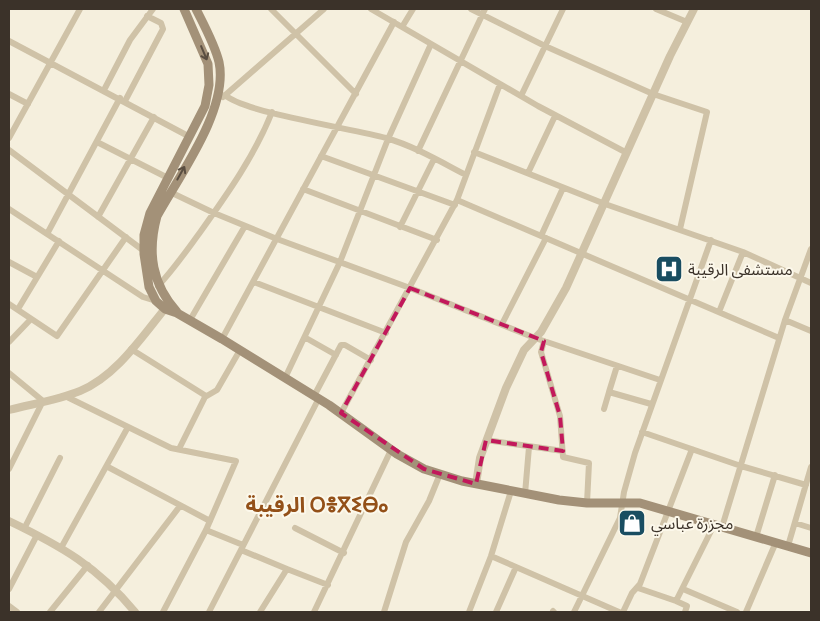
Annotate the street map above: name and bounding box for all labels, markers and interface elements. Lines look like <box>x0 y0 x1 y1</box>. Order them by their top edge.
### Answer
one-way arrow <box>200 46 209 61</box>
one-way arrow <box>176 166 186 181</box>
hospital icon: مستشفى الرقيبة <box>654 254 684 284</box>
place label: مستشفى الرقيبة <box>688 259 793 279</box>
district label: الرقيبة ⵔⴻⴳⵉⴱⴰ <box>246 491 388 517</box>
shop icon: مجزرة عباسي <box>617 508 647 538</box>
place label: مجزرة عباسي <box>651 513 733 536</box>

